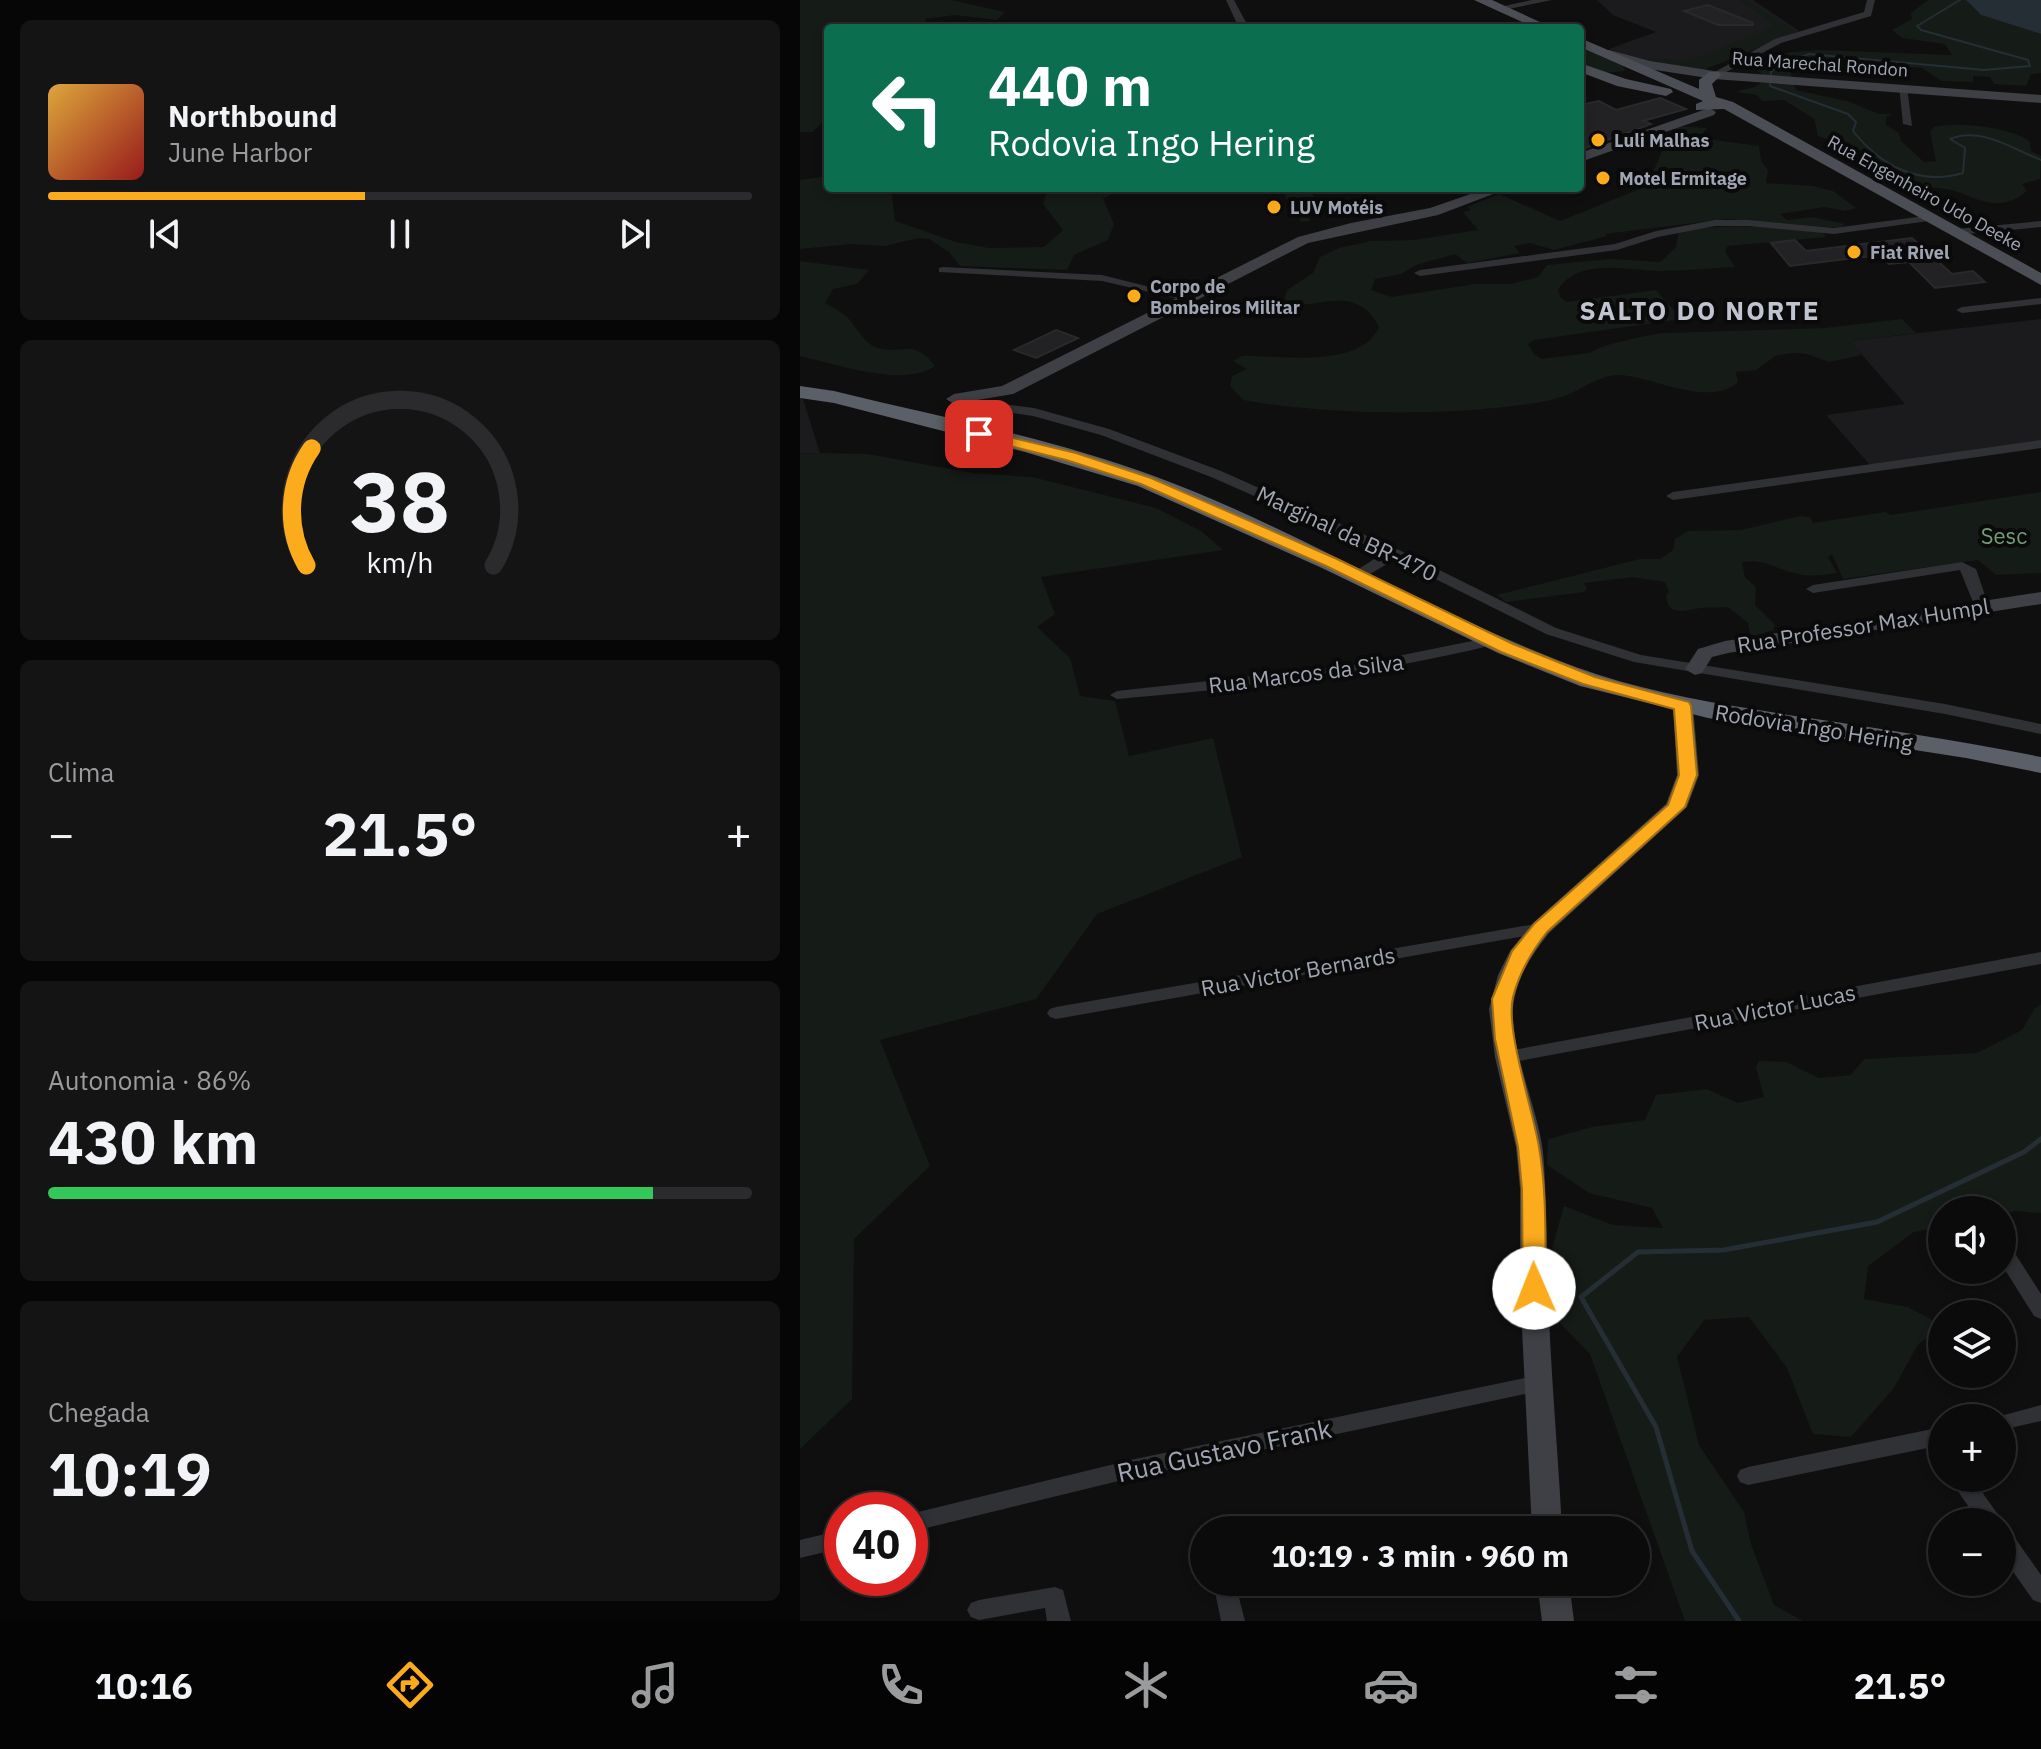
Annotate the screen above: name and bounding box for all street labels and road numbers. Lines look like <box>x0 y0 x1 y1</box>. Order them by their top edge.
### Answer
street label: Rua Marechal Rondon <box>1731 46 1909 82</box>
street label: Rua Engenheiro Udo Deeke <box>1824 130 2027 256</box>
street label: Marginal da BR-470 <box>1252 478 1442 588</box>
street label: Rua Professor Max Humpl <box>1735 591 1991 659</box>
street label: Rua Marcos da Silva <box>1207 647 1405 699</box>
street label: Rodovia Ingo Hering <box>1713 697 1915 757</box>
street label: Rua Victor Bernards <box>1199 940 1397 1002</box>
street label: Rua Victor Lucas <box>1692 977 1858 1037</box>
street label: Rua Gustavo Frank <box>1114 1411 1335 1489</box>

